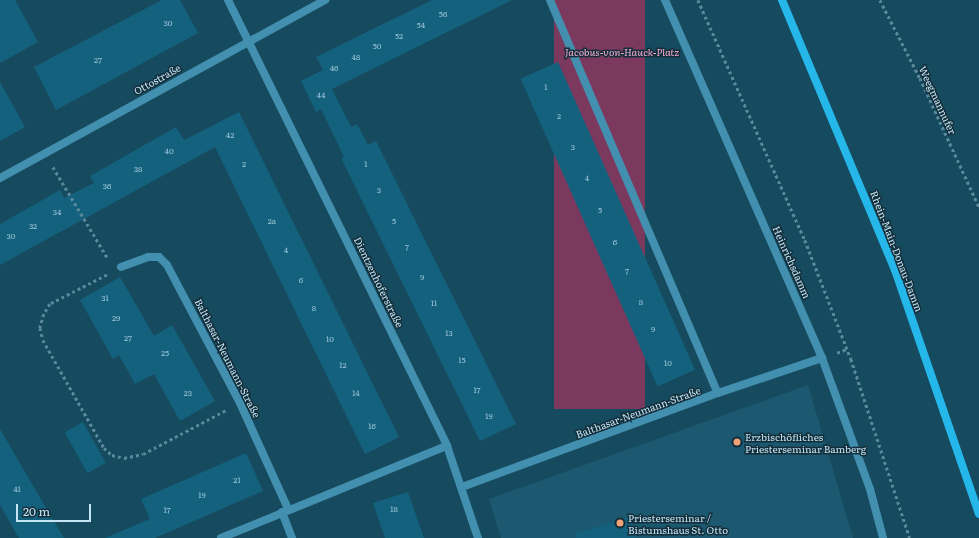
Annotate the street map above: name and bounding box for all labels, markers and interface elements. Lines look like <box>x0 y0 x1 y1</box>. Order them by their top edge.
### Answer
house number: 56 <box>439 9 447 19</box>
house number: 30 <box>164 18 172 28</box>
house number: 54 <box>417 20 425 30</box>
house number: 52 <box>395 31 403 41</box>
house number: 50 <box>373 41 381 51</box>
park label: Jacobus-von-Hauck-Platz <box>565 46 679 58</box>
house number: 48 <box>352 52 360 62</box>
house number: 27 <box>94 55 102 65</box>
street label: Ottostraße <box>131 61 183 97</box>
house number: 46 <box>330 63 338 73</box>
street label: Weegmannufer <box>917 64 959 136</box>
house number: 1 <box>544 82 548 92</box>
house number: 44 <box>317 90 325 100</box>
house number: 2 <box>557 111 561 121</box>
house number: 42 <box>226 130 234 140</box>
house number: 3 <box>571 142 575 152</box>
house number: 40 <box>164 146 174 156</box>
house number: 2 <box>242 159 246 169</box>
house number: 1 <box>364 159 368 169</box>
house number: 38 <box>134 164 142 174</box>
house number: 4 <box>585 173 589 183</box>
house number: 36 <box>103 181 111 191</box>
house number: 3 <box>377 185 381 195</box>
street label: Rhein-Main-Donau-Damm <box>868 189 926 313</box>
house number: 5 <box>598 205 602 215</box>
house number: 34 <box>53 207 61 217</box>
house number: 2a <box>268 216 276 226</box>
house number: 5 <box>392 216 396 226</box>
house number: 32 <box>29 221 37 231</box>
street label: Heinrichsdamm <box>771 224 813 300</box>
house number: 30 <box>7 231 15 241</box>
street label: Dientzenhoferstraße <box>352 235 406 329</box>
house number: 6 <box>613 237 617 247</box>
house number: 7 <box>405 242 409 252</box>
house number: 4 <box>284 245 288 255</box>
house number: 7 <box>625 266 629 276</box>
house number: 9 <box>420 272 424 282</box>
house number: 6 <box>299 275 303 285</box>
house number: 31 <box>101 293 109 303</box>
street label: Balthasar-Neumann-Straße <box>193 297 263 419</box>
house number: 8 <box>639 297 643 307</box>
house number: 11 <box>431 298 437 308</box>
house number: 8 <box>312 303 316 313</box>
house number: 29 <box>112 313 120 323</box>
house number: 9 <box>651 324 655 334</box>
house number: 13 <box>445 328 453 338</box>
house number: 27 <box>124 333 132 343</box>
house number: 10 <box>326 334 334 344</box>
house number: 25 <box>161 348 169 358</box>
house number: 15 <box>458 355 466 365</box>
house number: 10 <box>664 358 672 368</box>
house number: 12 <box>339 360 347 370</box>
street label: Balthasar-Neumann-Straße <box>574 384 702 440</box>
house number: 17 <box>473 385 481 395</box>
house number: 23 <box>184 388 192 398</box>
house number: 14 <box>352 388 360 398</box>
house number: 19 <box>485 411 493 421</box>
house number: 16 <box>368 421 376 431</box>
place label: Erzbischöfliches Priesterseminar Bamberg <box>745 430 866 454</box>
marker: Erzbischöfliches Priesterseminar Bamberg <box>732 437 742 447</box>
house number: 21 <box>233 475 241 485</box>
house number: 41 <box>13 484 21 494</box>
house number: 19 <box>198 490 206 500</box>
scale bar <box>18 496 93 522</box>
text: 20 m <box>23 502 50 520</box>
house number: 18 <box>390 504 398 514</box>
house number: 17 <box>163 505 171 515</box>
place label: Priesterseminar / Bistumshaus St. Otto <box>628 511 728 534</box>
marker: Priesterseminar / Bistumshaus St. Otto <box>615 518 625 528</box>

